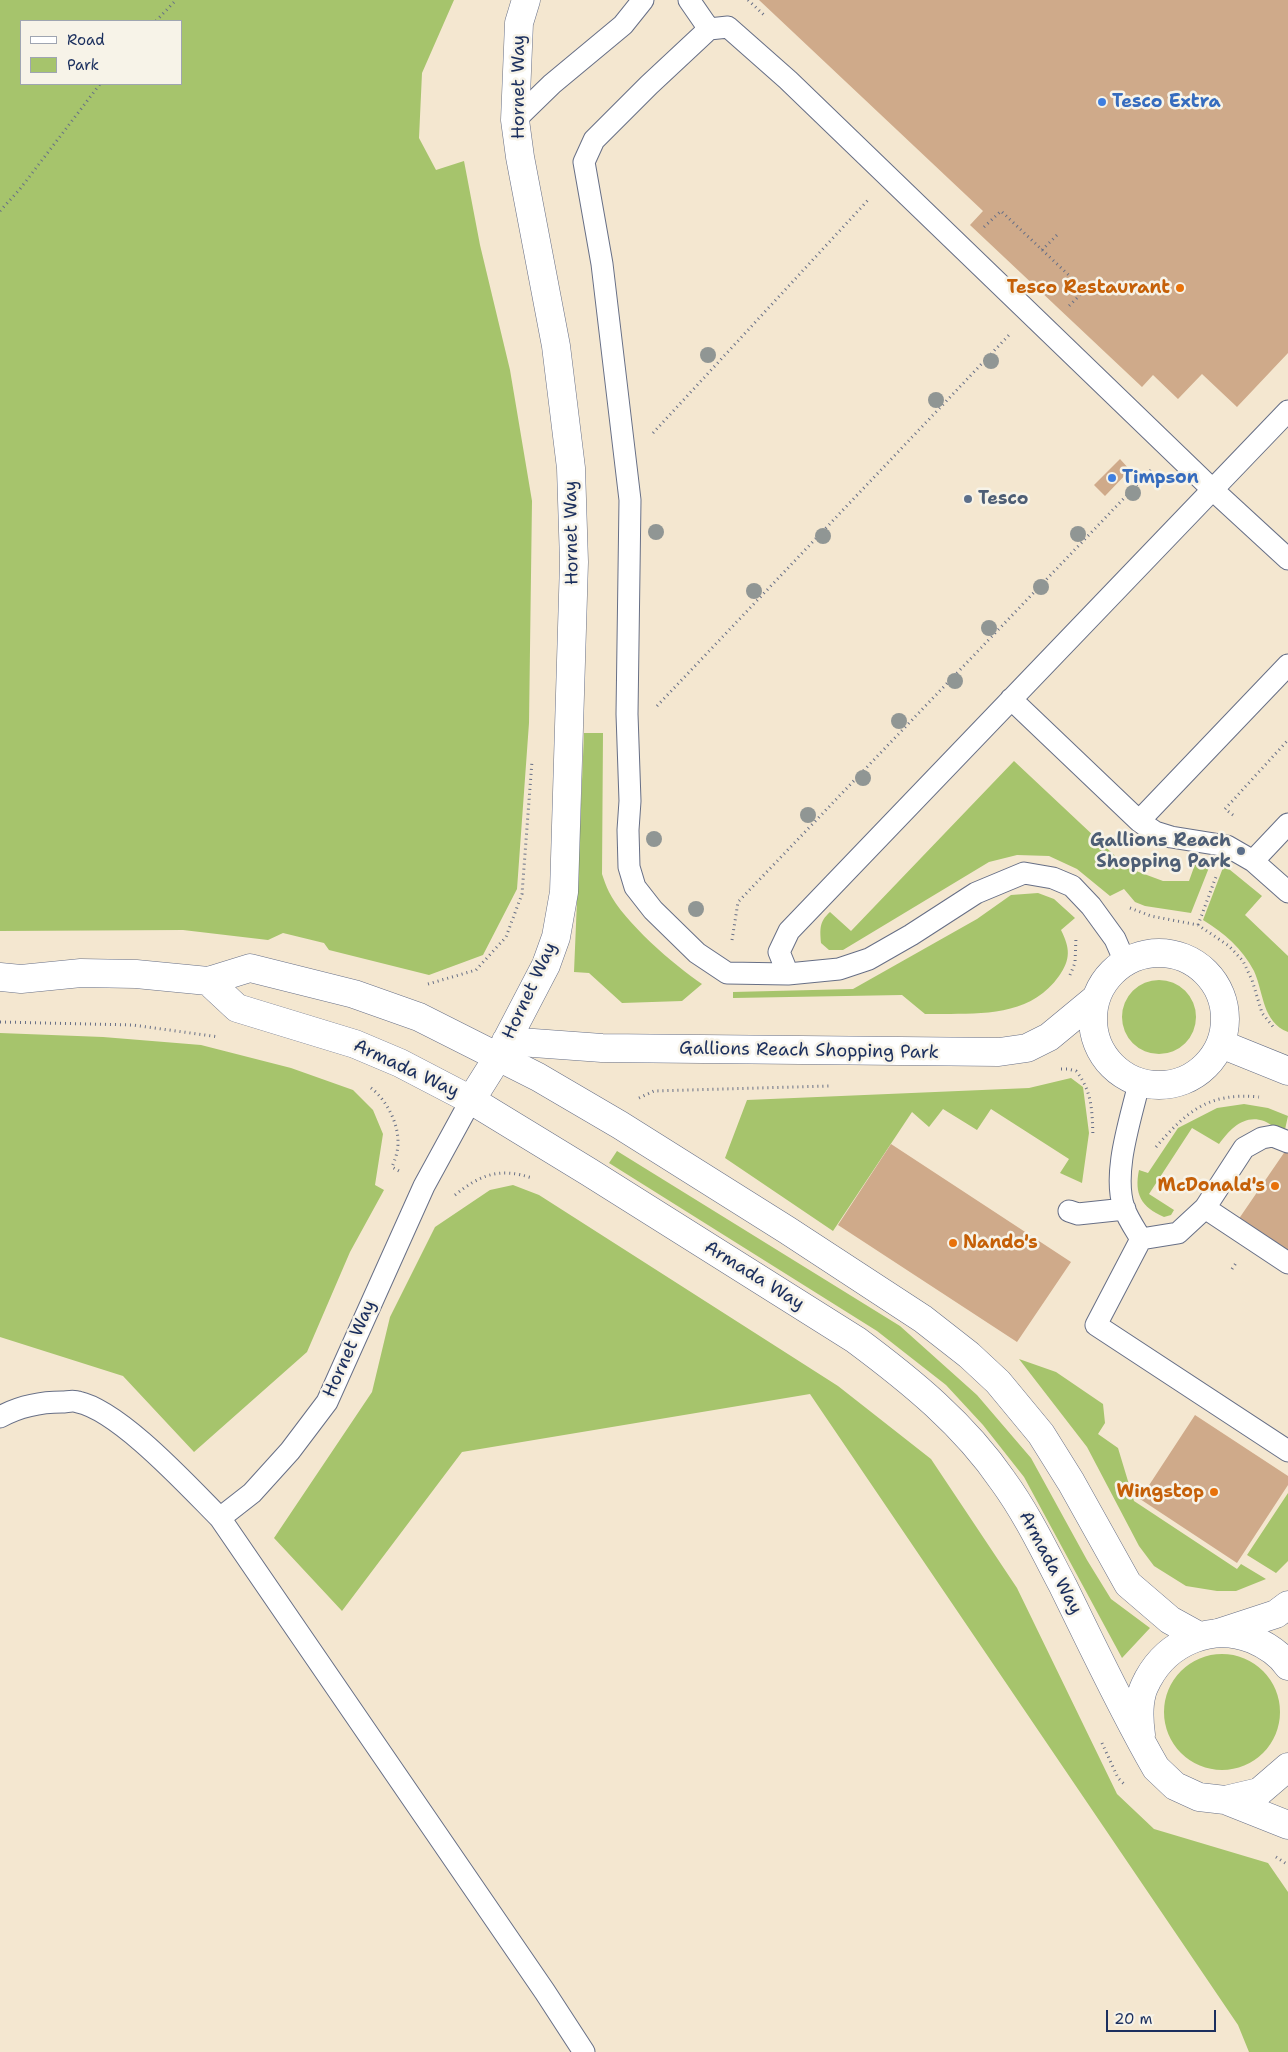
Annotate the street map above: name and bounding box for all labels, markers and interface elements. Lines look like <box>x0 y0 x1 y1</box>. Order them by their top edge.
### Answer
legend <box>20 20 182 85</box>
text: Road <box>67 30 105 50</box>
street label: Hornet Way <box>508 35 530 139</box>
text: Park <box>67 55 99 75</box>
place label: Tesco Extra <box>1112 91 1221 113</box>
marker: Tesco Extra <box>1096 96 1108 108</box>
place label: Tesco Restaurant <box>1007 277 1170 299</box>
marker: Tesco Restaurant <box>1174 282 1186 294</box>
place label: Timpson <box>1122 467 1199 489</box>
marker: Timpson <box>1106 472 1118 484</box>
street label: Hornet Way <box>560 481 584 585</box>
place label: Tesco <box>978 488 1029 510</box>
marker: Tesco <box>962 493 974 505</box>
place label: Gallions Reach Shopping Park <box>1090 830 1231 872</box>
marker: Gallions Reach Shopping Park <box>1235 845 1247 857</box>
street label: Hornet Way <box>498 939 562 1043</box>
street label: Armada Way <box>350 1035 462 1103</box>
street label: Gallions Reach Shopping Park <box>679 1038 939 1064</box>
place label: McDonald's <box>1158 1175 1265 1197</box>
marker: McDonald's <box>1269 1180 1281 1192</box>
place label: Nando's <box>963 1232 1038 1254</box>
street label: Armada Way <box>700 1237 808 1315</box>
marker: Nando's <box>947 1237 959 1249</box>
street label: Hornet Way <box>319 1297 381 1401</box>
place label: Wingstop <box>1116 1481 1204 1503</box>
marker: Wingstop <box>1208 1486 1220 1498</box>
street label: Armada Way <box>1014 1508 1086 1618</box>
scale bar <box>1108 2000 1218 2032</box>
text: 20 m <box>1114 2009 1153 2029</box>

